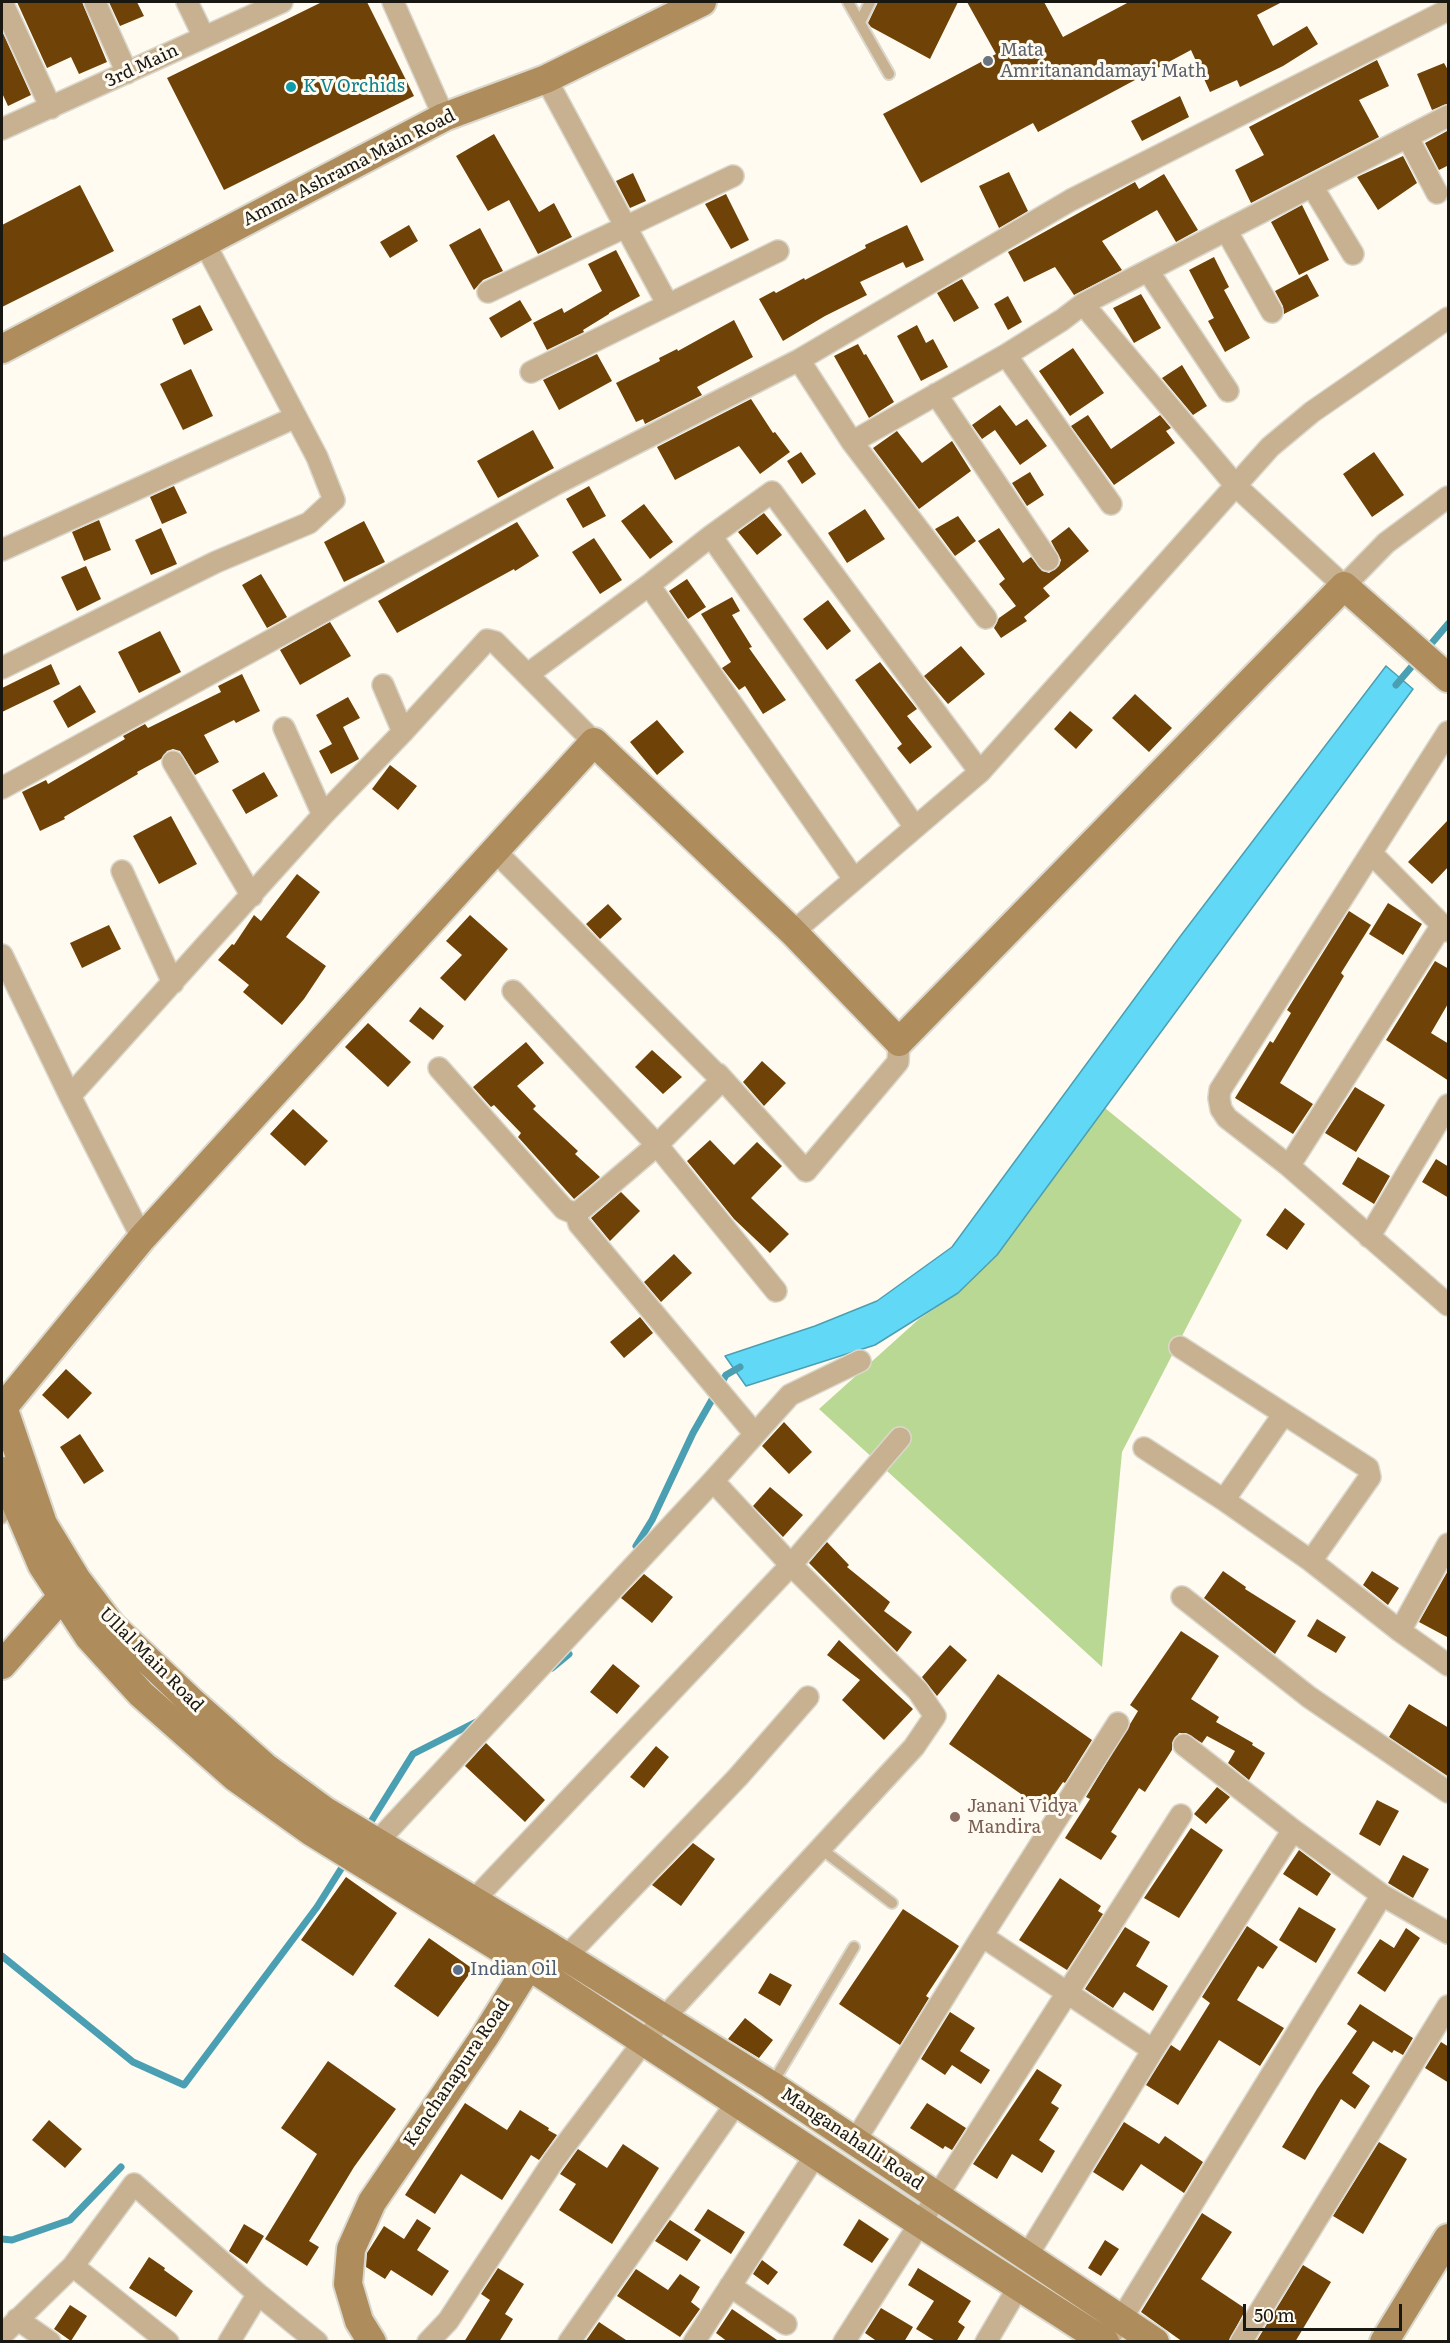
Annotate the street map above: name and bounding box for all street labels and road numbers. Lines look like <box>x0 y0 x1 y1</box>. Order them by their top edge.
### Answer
street label: 3rd Main <box>102 40 182 92</box>
street label: Amma Ashrama Main Road <box>239 105 459 231</box>
street label: Ullal Main Road <box>94 1603 208 1717</box>
street label: Kenchanapura Road <box>399 1995 515 2151</box>
street label: Manganahalli Road <box>777 2083 927 2195</box>

